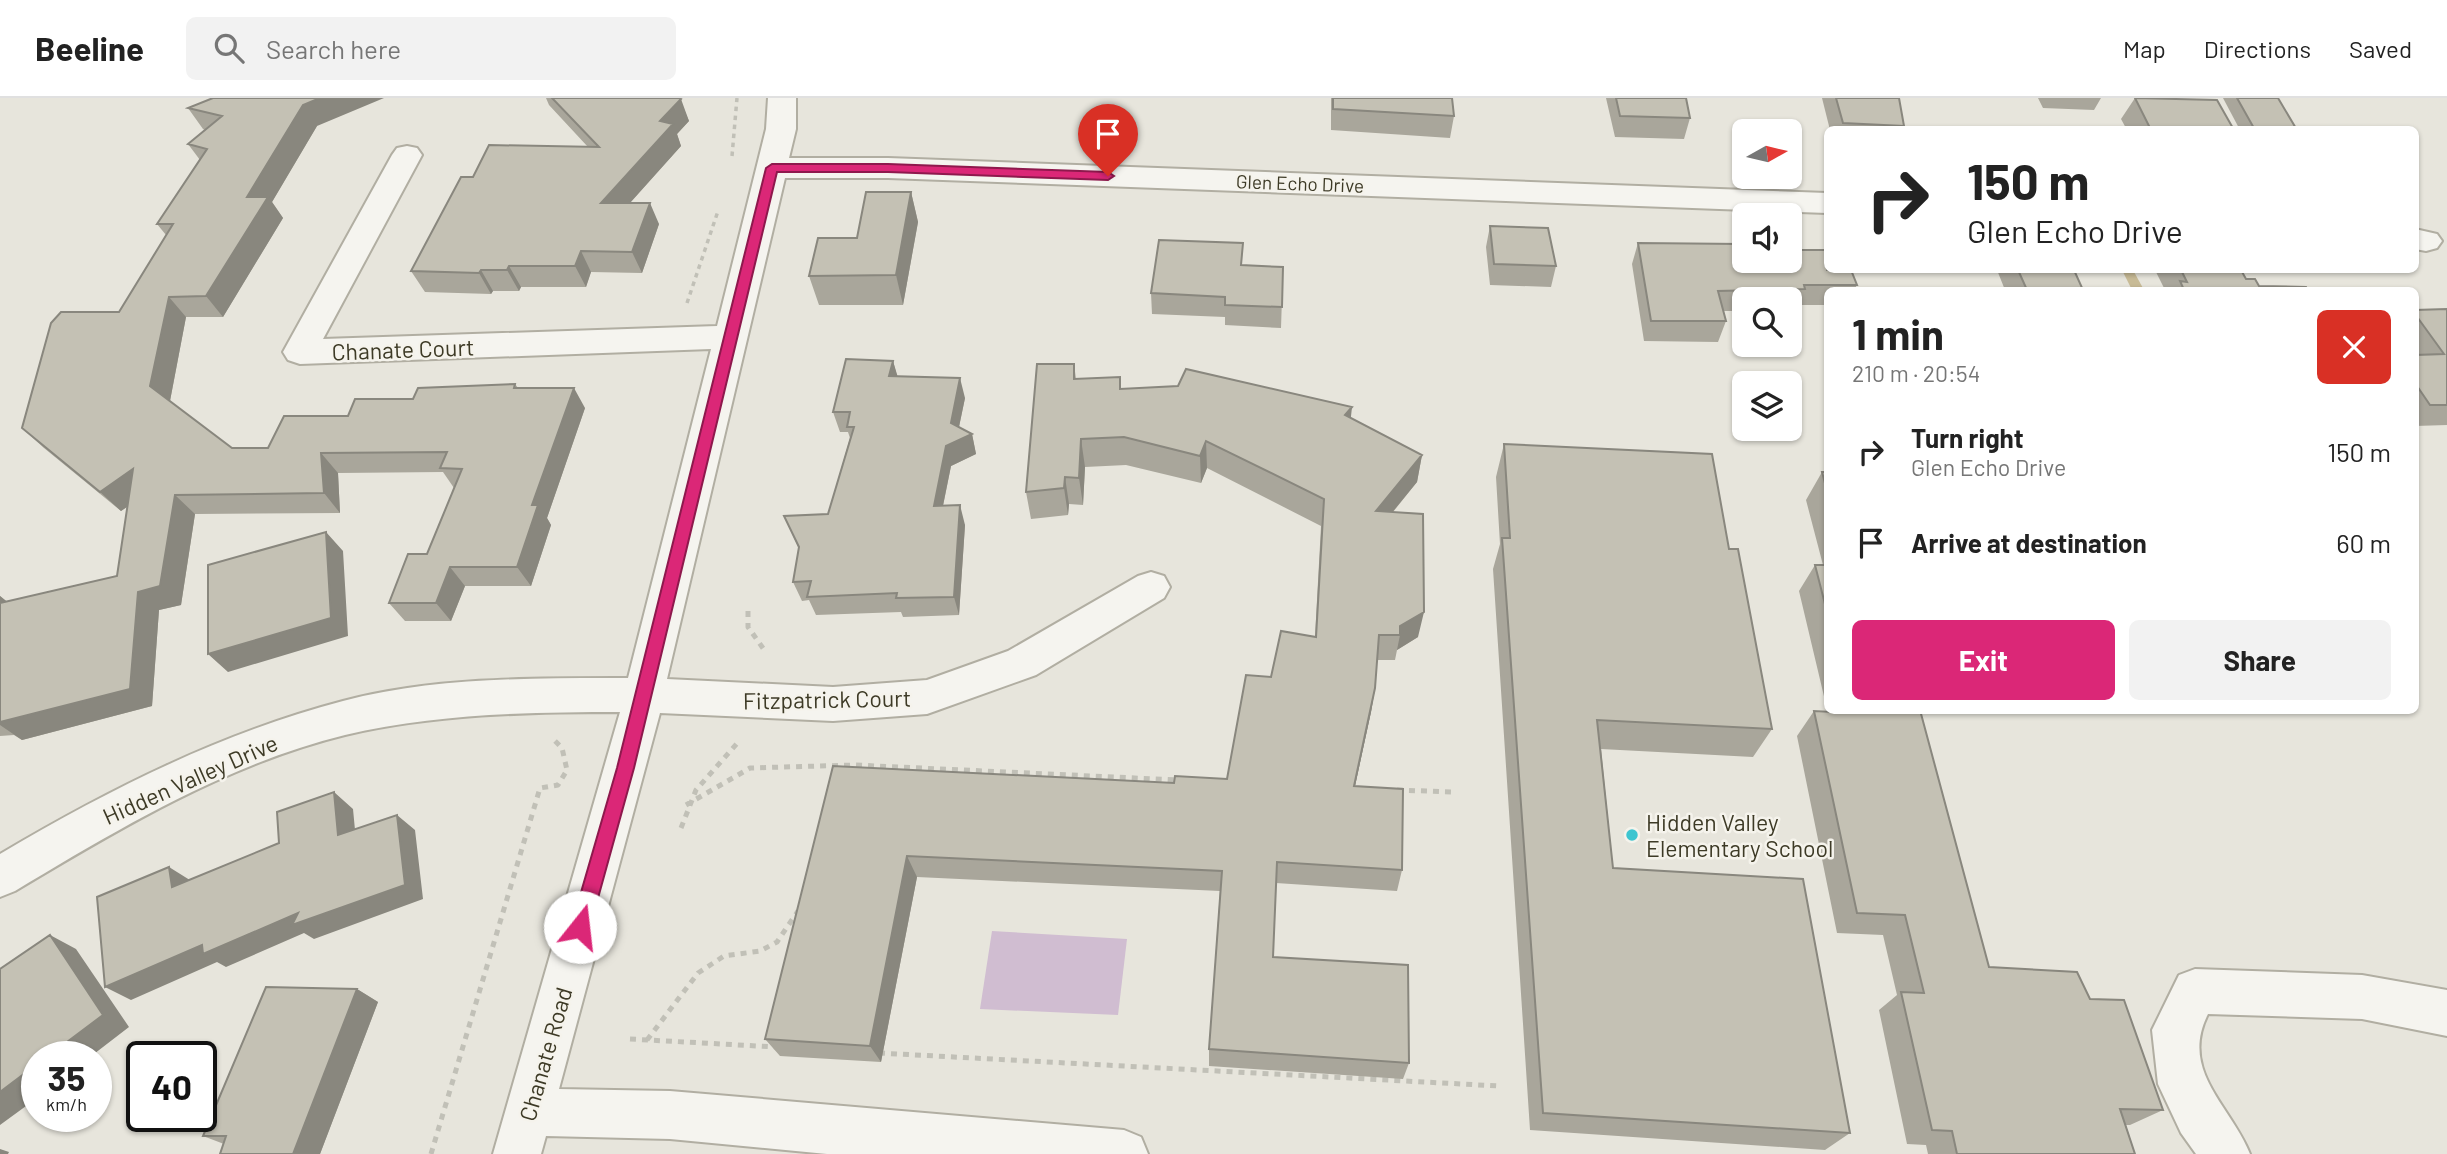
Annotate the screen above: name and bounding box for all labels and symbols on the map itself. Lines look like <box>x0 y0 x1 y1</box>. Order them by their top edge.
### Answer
pin <box>1078 104 1138 176</box>
north arrow <box>1732 119 1802 189</box>
street label: Glen Echo Drive <box>1236 169 1364 197</box>
street label: Chanate Court <box>331 333 475 365</box>
street label: Fitzpatrick Court <box>743 684 911 714</box>
street label: Hidden Valley Drive <box>98 728 282 830</box>
place label: Hidden Valley Elementary School <box>1646 808 1833 862</box>
marker: Hidden Valley Elementary School <box>1624 827 1640 843</box>
position arrow <box>543 890 617 964</box>
street label: Chanate Road <box>513 984 577 1124</box>
speed limit sign: 40 <box>126 1041 217 1132</box>

